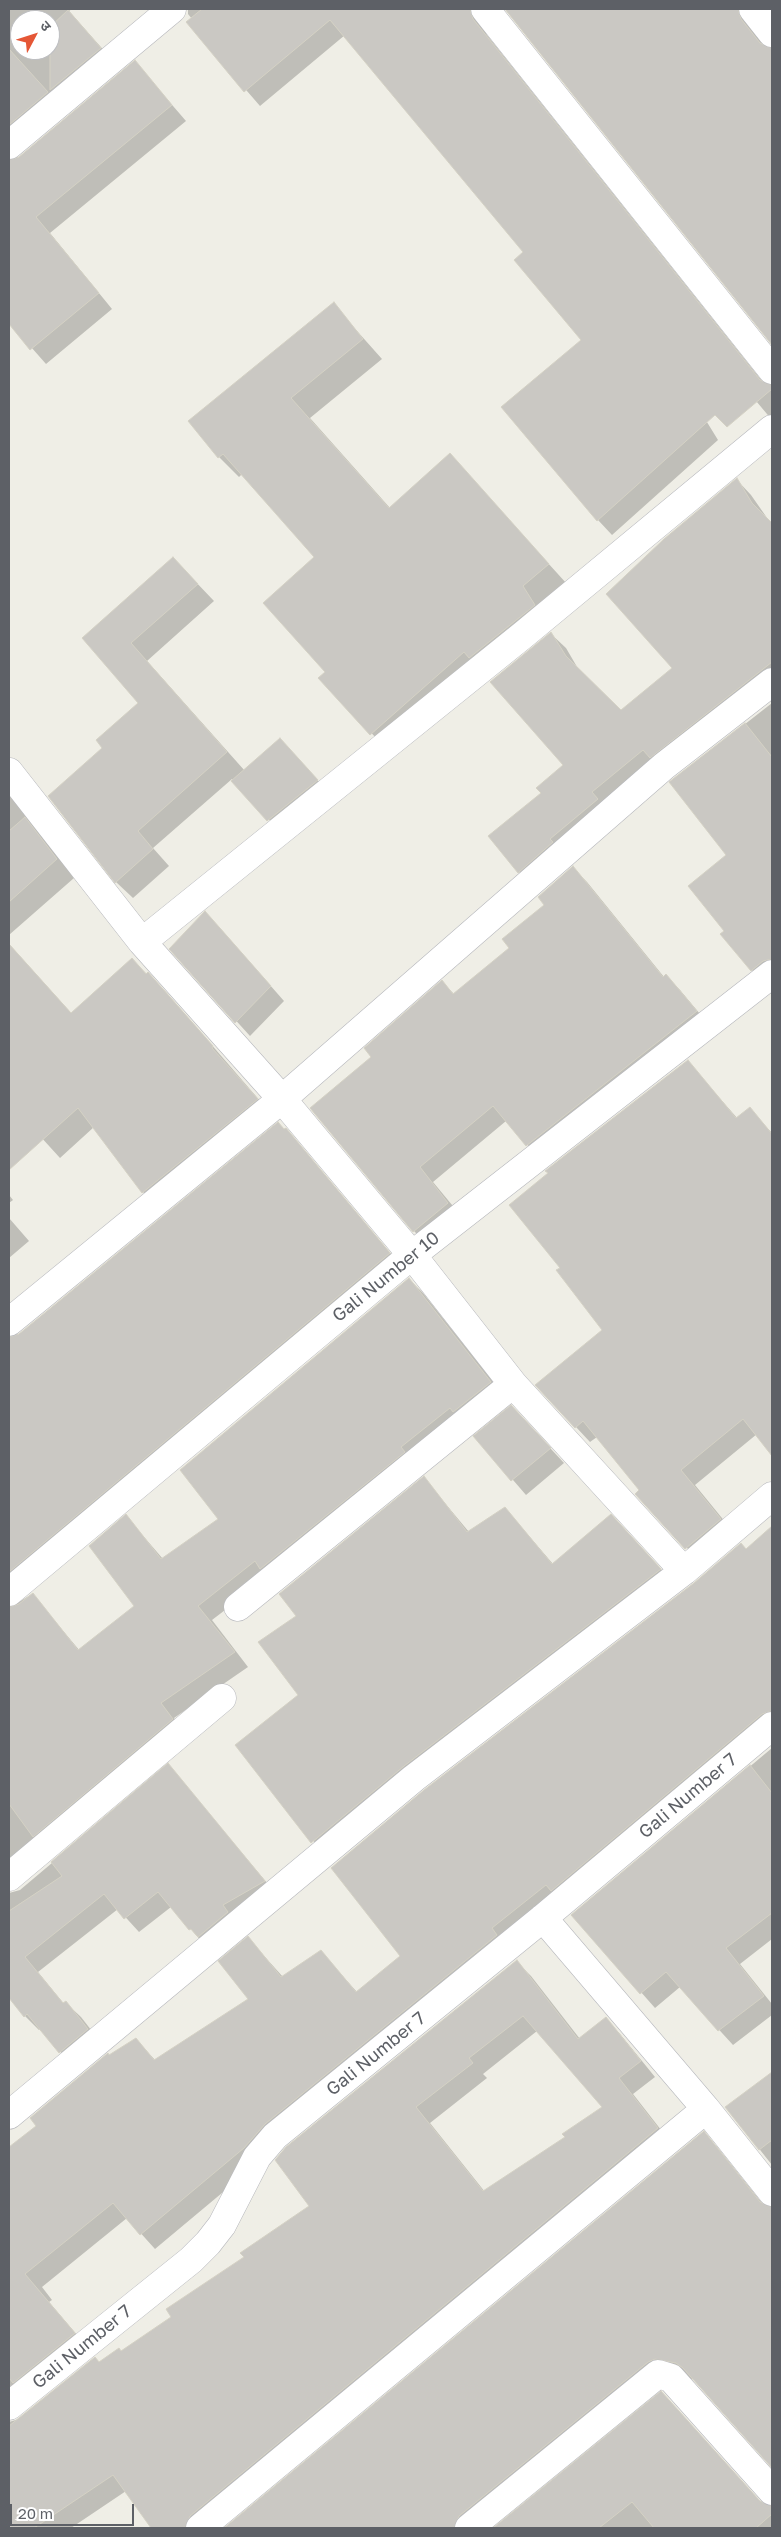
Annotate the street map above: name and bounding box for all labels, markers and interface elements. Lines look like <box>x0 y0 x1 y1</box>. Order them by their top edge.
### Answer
north arrow <box>10 10 60 60</box>
text: उ <box>37 17 55 34</box>
street label: Gali Number 10 <box>328 1227 444 1327</box>
street label: Gali Number 7 <box>635 1749 741 1843</box>
street label: Gali Number 7 <box>322 2008 430 2100</box>
street label: Gali Number 7 <box>28 2301 136 2393</box>
scale bar <box>12 2494 136 2526</box>
text: 20 m <box>18 2504 53 2522</box>

